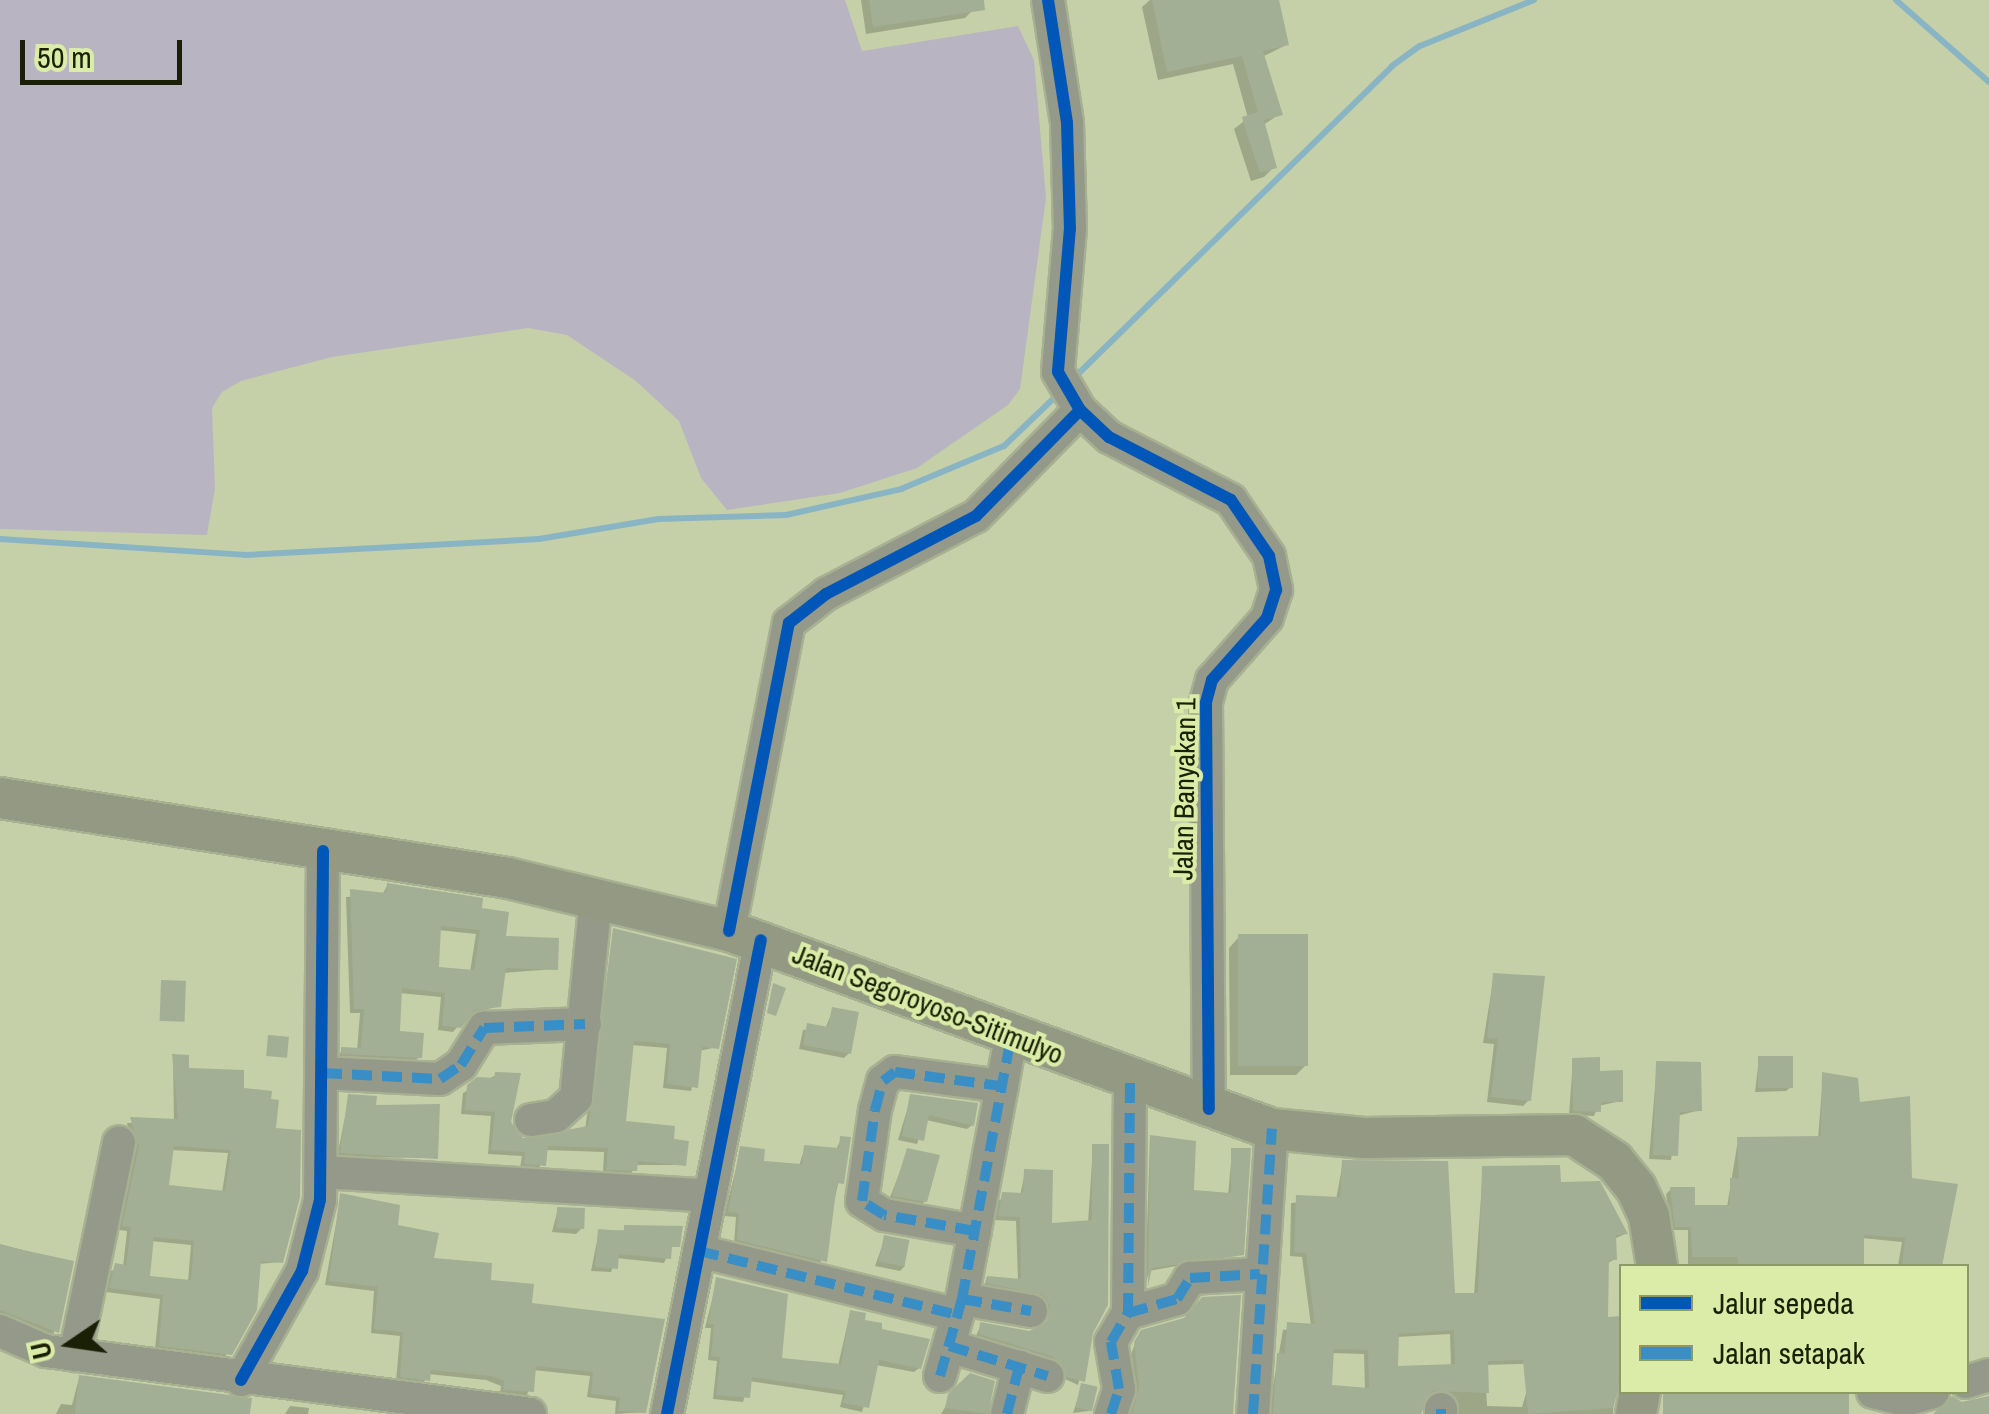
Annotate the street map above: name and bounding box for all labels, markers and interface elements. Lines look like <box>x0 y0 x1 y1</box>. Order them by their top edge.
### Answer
scale bar <box>25 20 188 82</box>
text: 50 m <box>37 37 92 77</box>
street label: Jalan Banyakan 1 <box>1166 697 1202 881</box>
street label: Jalan Segoroyoso-Sitimulyo <box>788 937 1068 1071</box>
legend <box>1619 1264 1969 1394</box>
text: Jalur sepeda <box>1713 1283 1854 1323</box>
north arrow <box>20 1294 120 1394</box>
text: Jalan setapak <box>1713 1333 1865 1373</box>
text: U <box>20 1338 61 1363</box>

